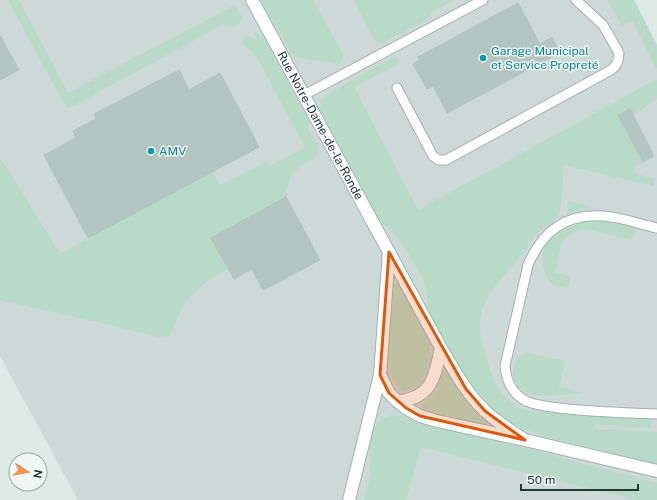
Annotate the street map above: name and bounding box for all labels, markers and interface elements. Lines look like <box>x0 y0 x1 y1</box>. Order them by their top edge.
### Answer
place label: Garage Municipal et Service Propreté <box>491 44 599 72</box>
street label: Rue Notre-Dame-de-la-Ronde <box>274 49 366 202</box>
marker: Garage Municipal et Service Propreté <box>478 53 488 63</box>
place label: AMV <box>159 144 186 158</box>
marker: AMV <box>146 146 156 156</box>
north arrow <box>8 452 48 492</box>
scale bar <box>521 466 638 492</box>
text: N <box>31 469 45 479</box>
text: 50 m <box>527 473 555 487</box>

